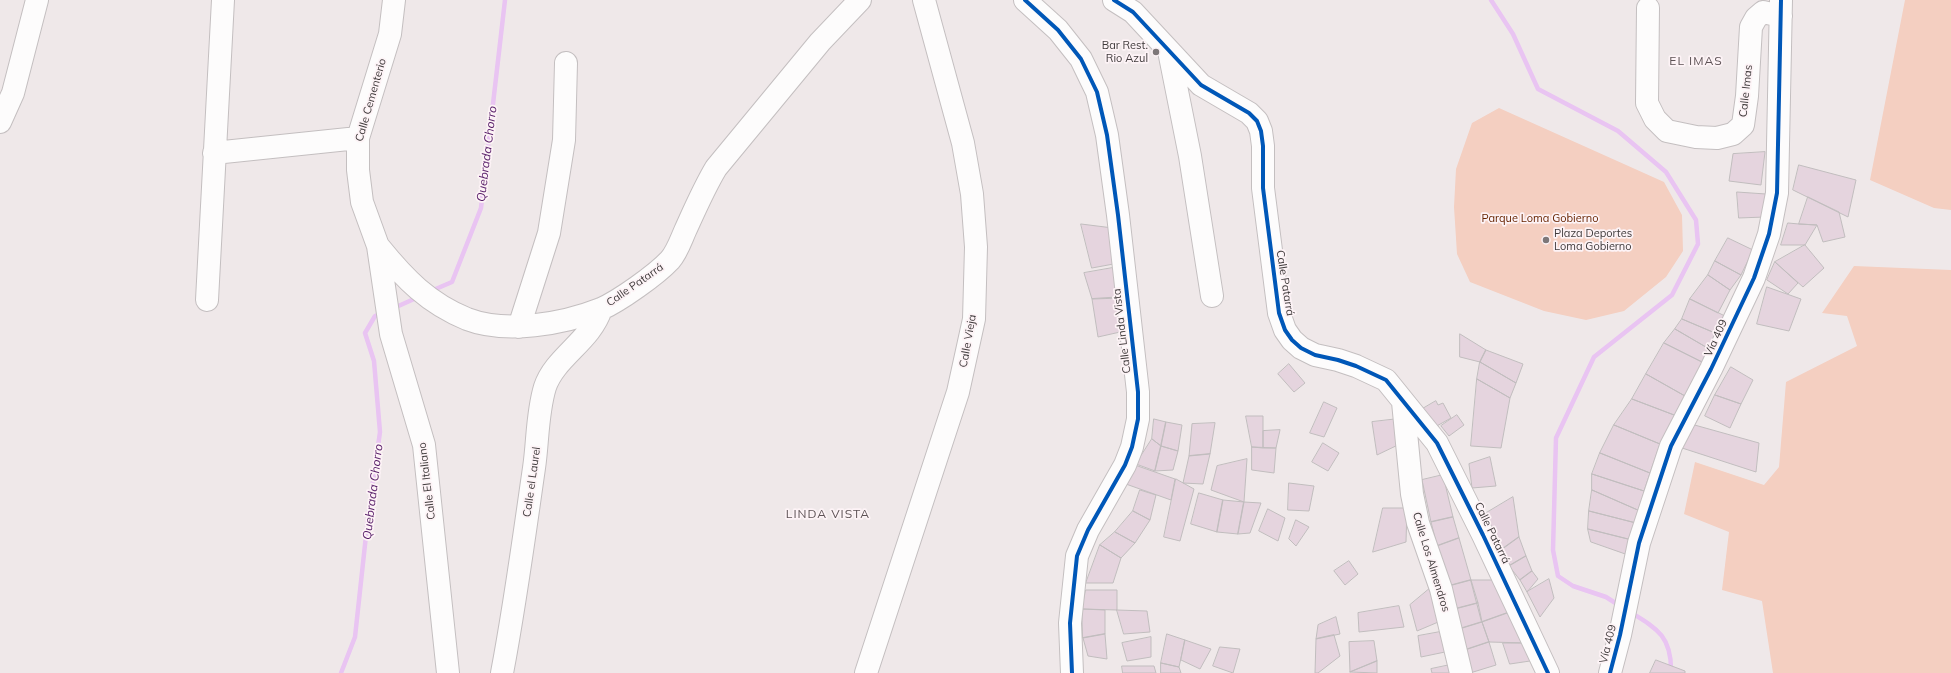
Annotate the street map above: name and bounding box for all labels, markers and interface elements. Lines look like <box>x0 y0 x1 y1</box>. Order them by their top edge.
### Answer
place label: Bar Rest. Rio Azul <box>1102 39 1148 65</box>
marker: Bar Rest. Rio Azul <box>1151 47 1161 57</box>
district label: EL IMAS <box>1669 54 1723 68</box>
street label: Calle Cementerio <box>353 57 389 143</box>
street label: Calle Imas <box>1737 64 1755 118</box>
water label: Quebrada Chorro <box>474 105 500 203</box>
park label: Parque Loma Gobierno <box>1482 212 1598 226</box>
place label: Plaza Deportes Loma Gobierno <box>1554 227 1632 253</box>
marker: Plaza Deportes Loma Gobierno <box>1541 235 1551 245</box>
street label: Calle Patarrá <box>1273 249 1297 317</box>
street label: Calle Patarrá <box>604 261 666 309</box>
street label: Calle Linda Vista <box>1110 288 1134 374</box>
street label: Calle Vieja <box>957 313 979 369</box>
street label: Vía 409 <box>1702 317 1730 359</box>
street label: Calle El Italiano <box>416 442 438 520</box>
water label: Quebrada Chorro <box>360 443 386 541</box>
street label: Calle el Laurel <box>521 446 543 518</box>
street label: Calle Patarrá <box>1471 500 1513 566</box>
district label: LINDA VISTA <box>786 507 870 521</box>
street label: Calle Los Almendros <box>1410 511 1452 613</box>
street label: Vía 409 <box>1597 623 1619 665</box>

